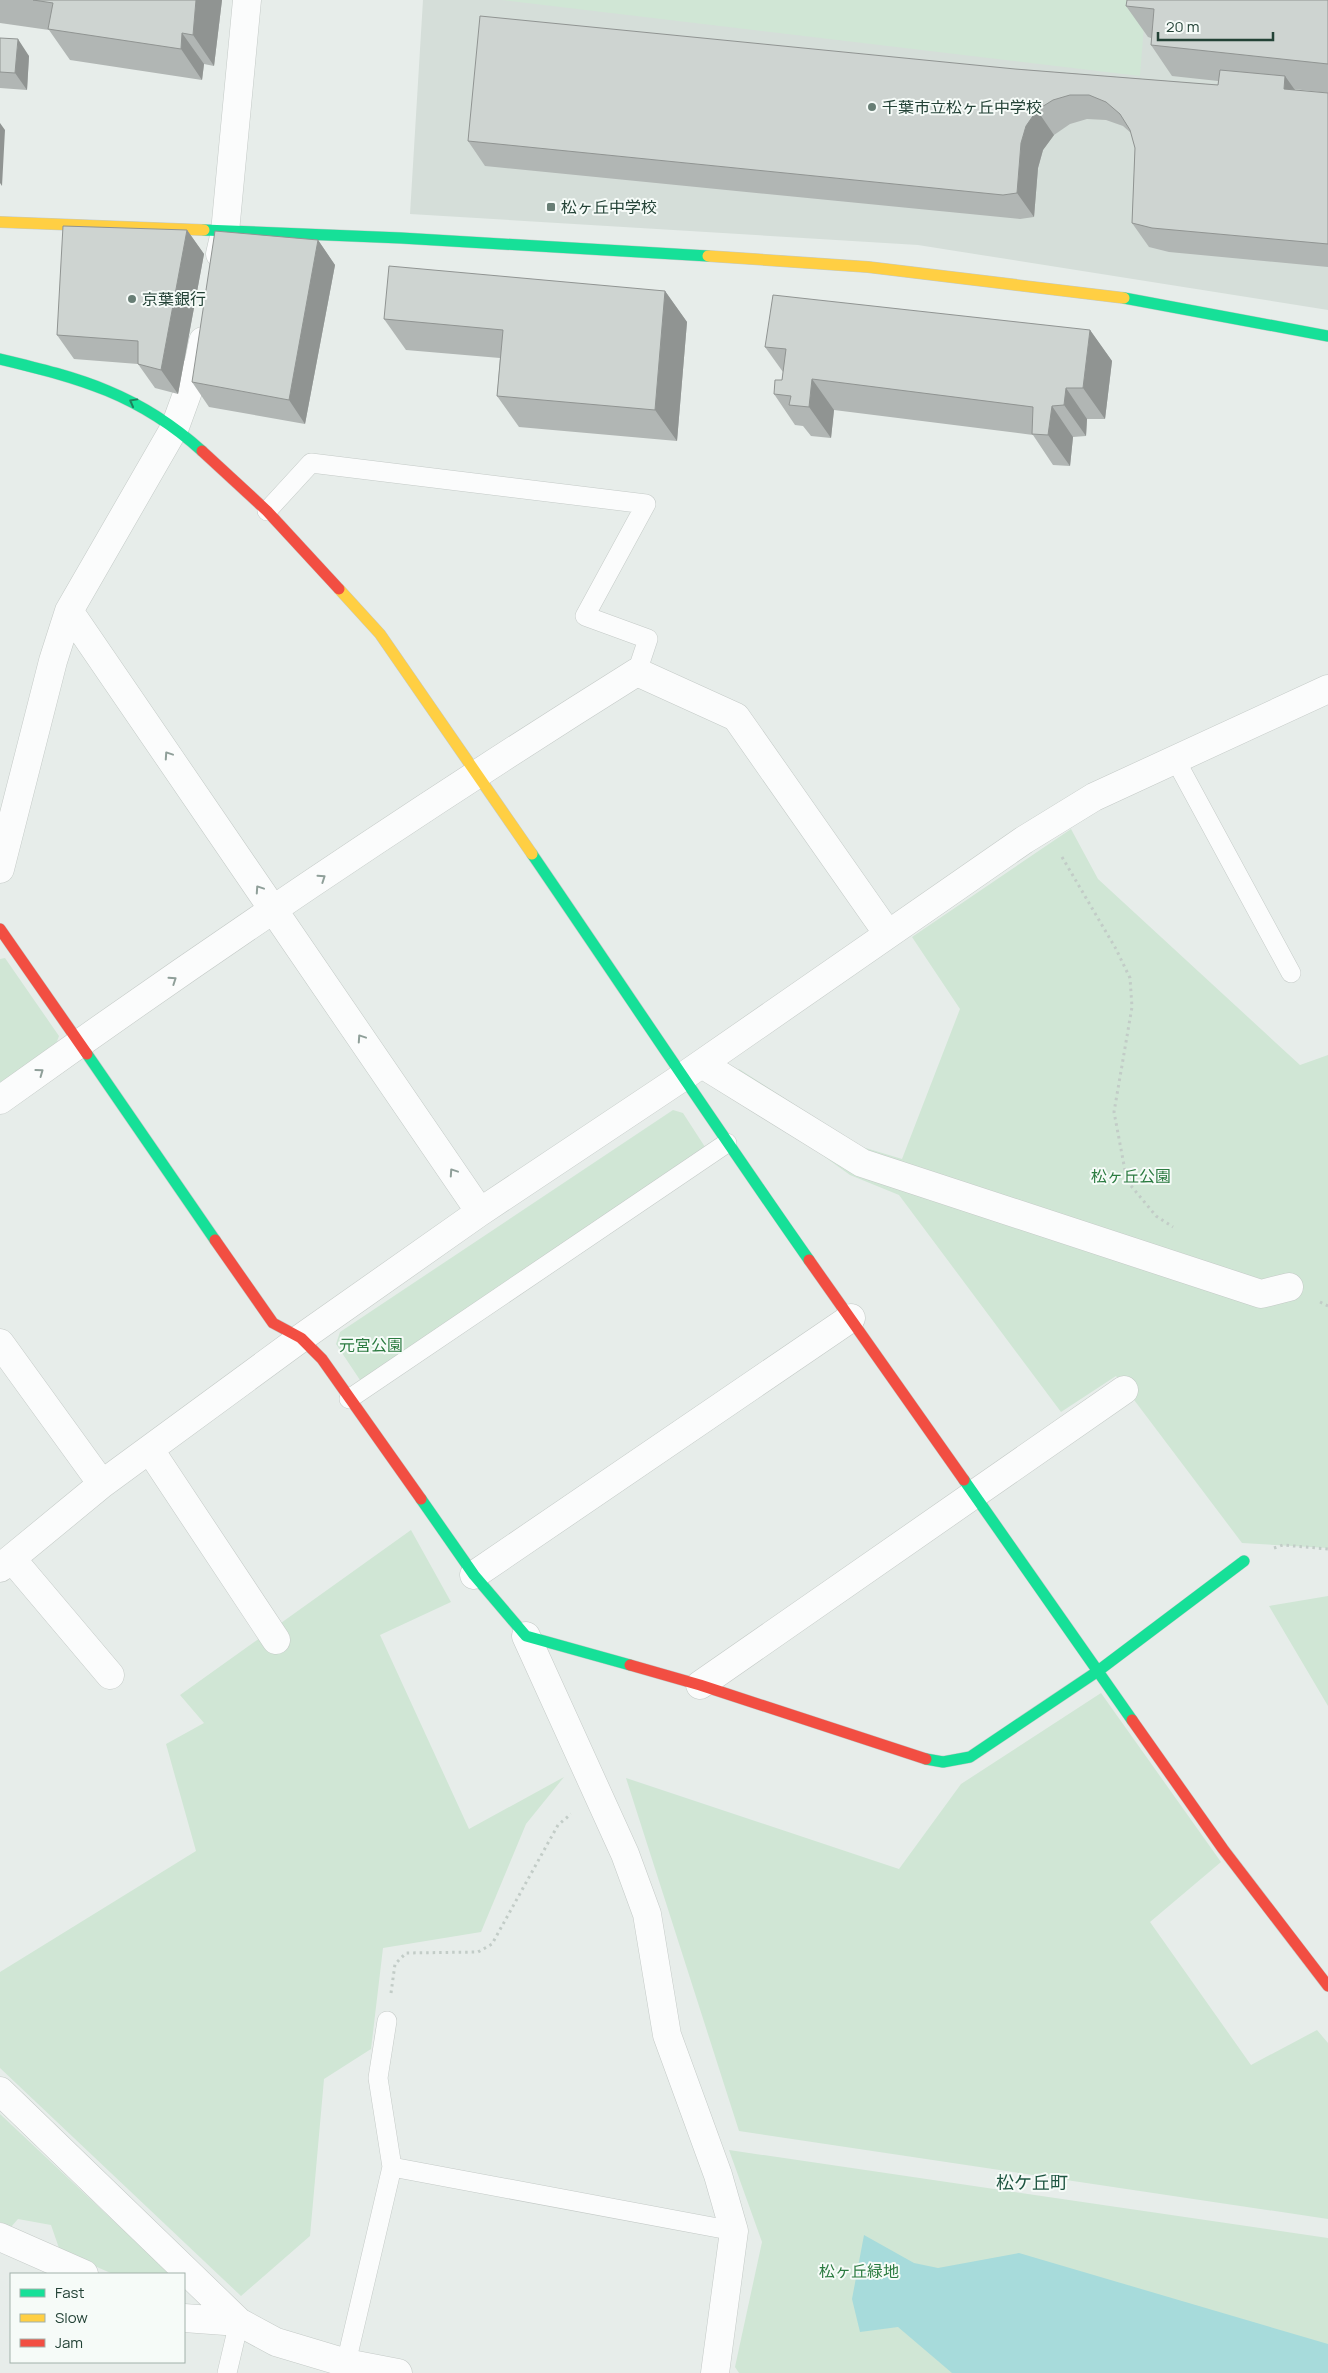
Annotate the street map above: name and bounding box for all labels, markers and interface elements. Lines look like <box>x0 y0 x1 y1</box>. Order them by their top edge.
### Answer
scale bar <box>1158 10 1273 42</box>
text: 20 m <box>1166 16 1199 37</box>
place label: 千葉市立松ヶ丘中学校 <box>882 96 1042 118</box>
marker: 千葉市立松ヶ丘中学校 <box>866 101 878 113</box>
place label: 松ヶ丘中学校 <box>561 196 657 218</box>
marker: 松ヶ丘中学校 <box>545 201 557 213</box>
place label: 京葉銀行 <box>142 288 206 310</box>
marker: 京葉銀行 <box>126 293 138 305</box>
one-way arrow <box>130 398 139 408</box>
one-way arrow <box>164 751 174 760</box>
one-way arrow <box>316 875 326 884</box>
one-way arrow <box>256 885 265 895</box>
one-way arrow <box>168 976 177 986</box>
one-way arrow <box>358 1034 367 1043</box>
one-way arrow <box>34 1069 44 1078</box>
park label: 松ヶ丘公園 <box>1091 1165 1171 1187</box>
one-way arrow <box>450 1168 459 1178</box>
park label: 元宮公園 <box>339 1334 403 1356</box>
district label: 松ケ丘町 <box>996 2170 1068 2194</box>
park label: 松ヶ丘緑地 <box>819 2260 899 2282</box>
legend <box>10 2273 185 2363</box>
text: Fast <box>55 2282 84 2303</box>
text: Slow <box>55 2307 88 2328</box>
text: Jam <box>55 2332 83 2353</box>

